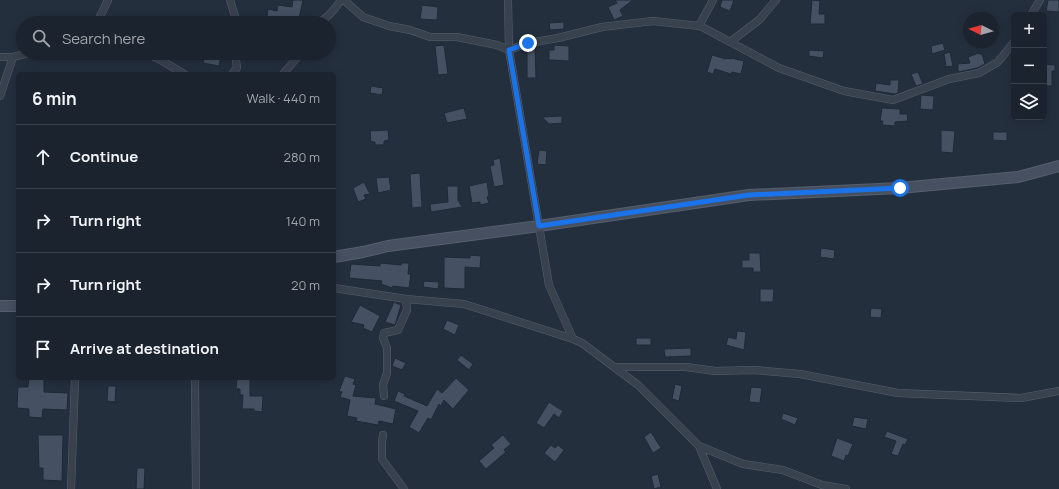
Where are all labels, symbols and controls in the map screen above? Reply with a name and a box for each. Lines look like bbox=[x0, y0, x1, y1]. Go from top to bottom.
north arrow bbox=[963, 12, 999, 48]
map controls bbox=[1011, 12, 1047, 120]
button: + bbox=[1011, 12, 1047, 48]
search box bbox=[16, 16, 336, 60]
icon: search bbox=[30, 27, 52, 49]
text: Search here bbox=[62, 28, 145, 49]
route end bbox=[519, 34, 537, 52]
button: − bbox=[1011, 48, 1047, 84]
button: layers bbox=[1011, 84, 1047, 120]
text: 6 min bbox=[32, 87, 77, 110]
text: Walk · 440 m bbox=[247, 89, 320, 107]
icon: ahead bbox=[32, 146, 54, 168]
text: Continue bbox=[70, 146, 138, 167]
text: 280 m bbox=[283, 148, 320, 166]
route start bbox=[891, 179, 909, 197]
icon: right bbox=[32, 210, 54, 232]
text: Turn right bbox=[70, 210, 141, 231]
text: 140 m bbox=[286, 212, 320, 230]
icon: right bbox=[32, 274, 54, 296]
text: Turn right bbox=[70, 274, 141, 295]
text: 20 m bbox=[291, 276, 320, 294]
icon: arrive bbox=[32, 338, 54, 360]
text: Arrive at destination bbox=[70, 338, 219, 359]

